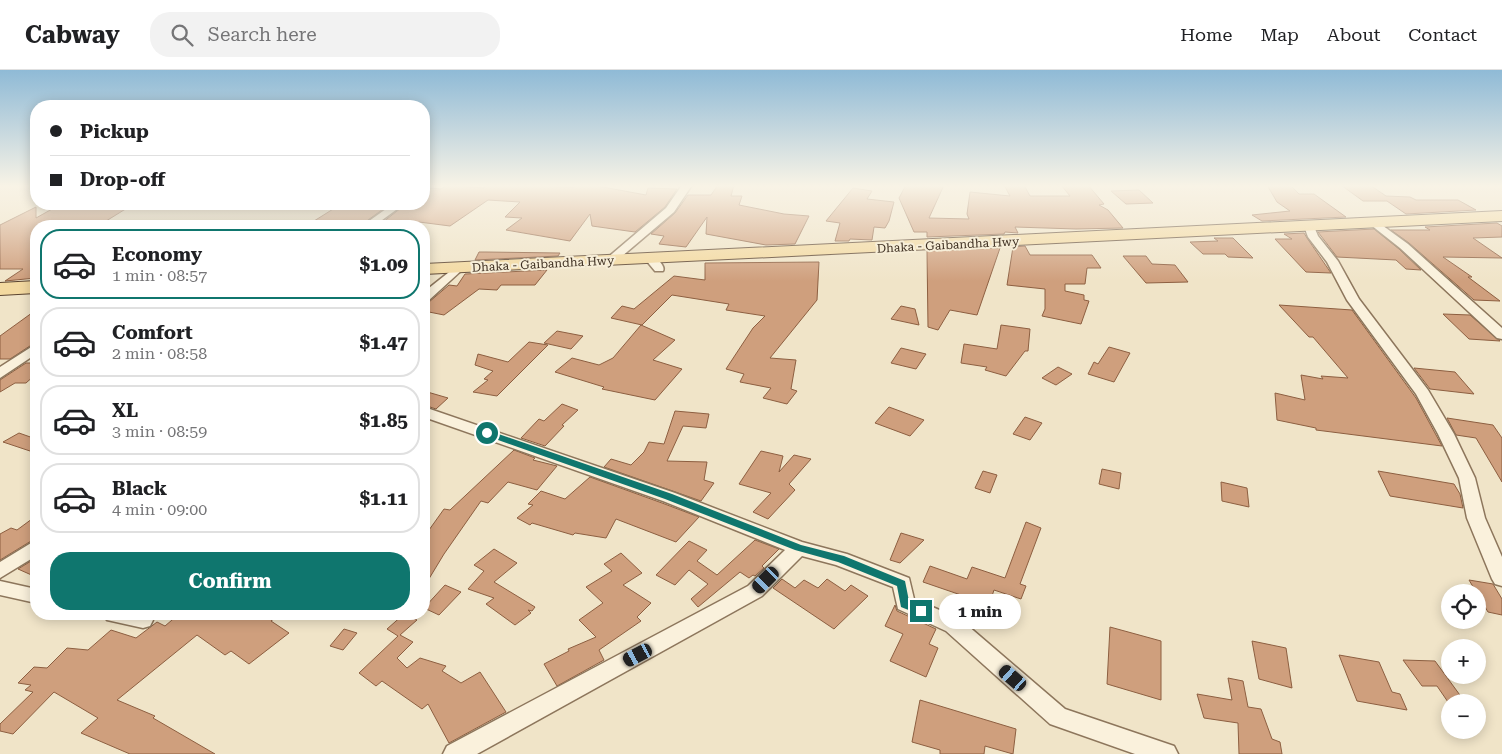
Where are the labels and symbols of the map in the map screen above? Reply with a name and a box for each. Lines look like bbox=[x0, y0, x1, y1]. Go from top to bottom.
street label: Dhaka - Gaibandha Hwy bbox=[876, 234, 1020, 256]
street label: Dhaka - Gaibandha Hwy bbox=[471, 253, 615, 275]
route start bbox=[476, 422, 498, 444]
car bbox=[750, 564, 781, 596]
callout: 1 min bbox=[938, 594, 1021, 628]
route end bbox=[910, 600, 932, 622]
car bbox=[621, 641, 654, 669]
car bbox=[996, 662, 1029, 694]

